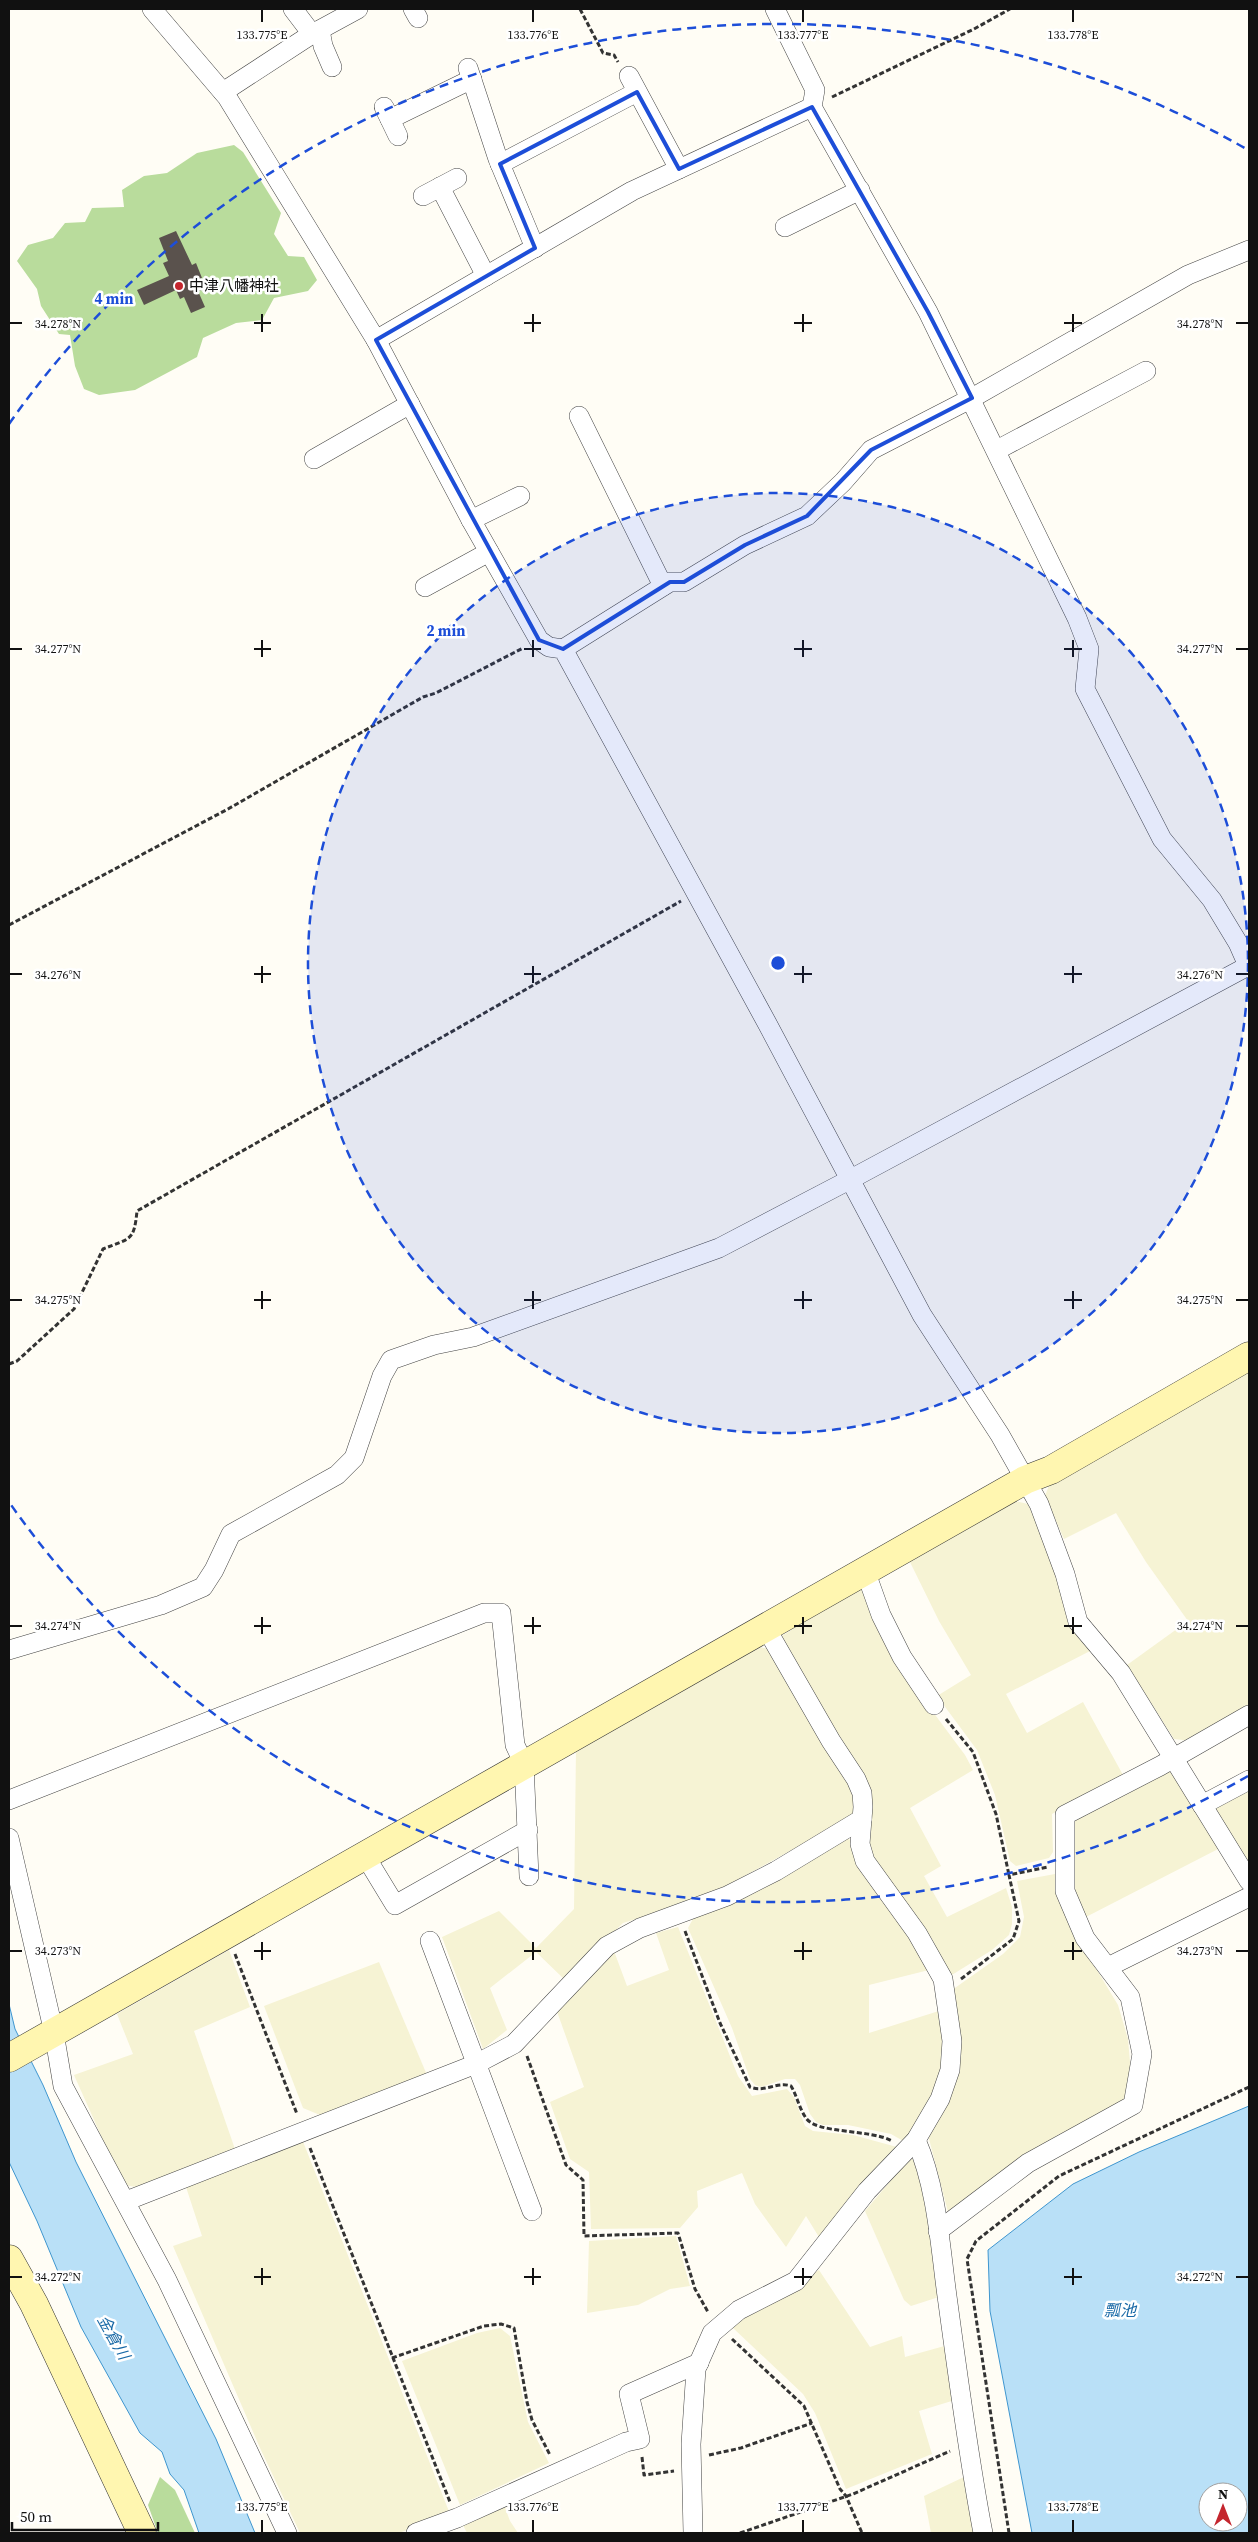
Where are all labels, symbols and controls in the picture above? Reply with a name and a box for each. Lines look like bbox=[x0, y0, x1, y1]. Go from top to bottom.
text: 133.775°E bbox=[237, 27, 287, 43]
text: 133.776°E bbox=[508, 27, 558, 43]
text: 133.777°E bbox=[778, 27, 828, 43]
text: 133.778°E bbox=[1048, 27, 1098, 43]
place label: 中津八幡神社 bbox=[189, 275, 279, 296]
marker: 中津八幡神社 bbox=[173, 280, 185, 292]
text: 4 min bbox=[95, 288, 133, 309]
text: 34.278°N bbox=[35, 316, 81, 332]
text: 34.278°N bbox=[1177, 316, 1223, 332]
text: 2 min bbox=[427, 620, 465, 641]
text: 34.277°N bbox=[35, 641, 81, 657]
text: 34.277°N bbox=[1177, 641, 1223, 657]
centre of rings bbox=[769, 954, 787, 972]
text: 34.276°N bbox=[35, 967, 81, 983]
text: 34.276°N bbox=[1177, 967, 1223, 983]
text: 34.275°N bbox=[35, 1292, 81, 1308]
text: 34.275°N bbox=[1177, 1292, 1223, 1308]
text: 34.274°N bbox=[35, 1618, 81, 1634]
text: 34.274°N bbox=[1177, 1618, 1223, 1634]
text: 34.273°N bbox=[35, 1943, 81, 1959]
text: 34.273°N bbox=[1177, 1943, 1223, 1959]
text: 34.272°N bbox=[35, 2269, 81, 2285]
text: 34.272°N bbox=[1177, 2269, 1223, 2285]
water label: 瓢池 bbox=[1104, 2299, 1138, 2321]
water label: 金倉川 bbox=[93, 2311, 136, 2365]
north arrow bbox=[1198, 2482, 1248, 2532]
text: N bbox=[1218, 2484, 1228, 2504]
text: 133.775°E bbox=[237, 2499, 287, 2515]
text: 133.776°E bbox=[508, 2499, 558, 2515]
text: 133.777°E bbox=[778, 2499, 828, 2515]
text: 133.778°E bbox=[1048, 2499, 1098, 2515]
scale bar bbox=[12, 2500, 159, 2532]
text: 50 m bbox=[20, 2506, 52, 2527]

